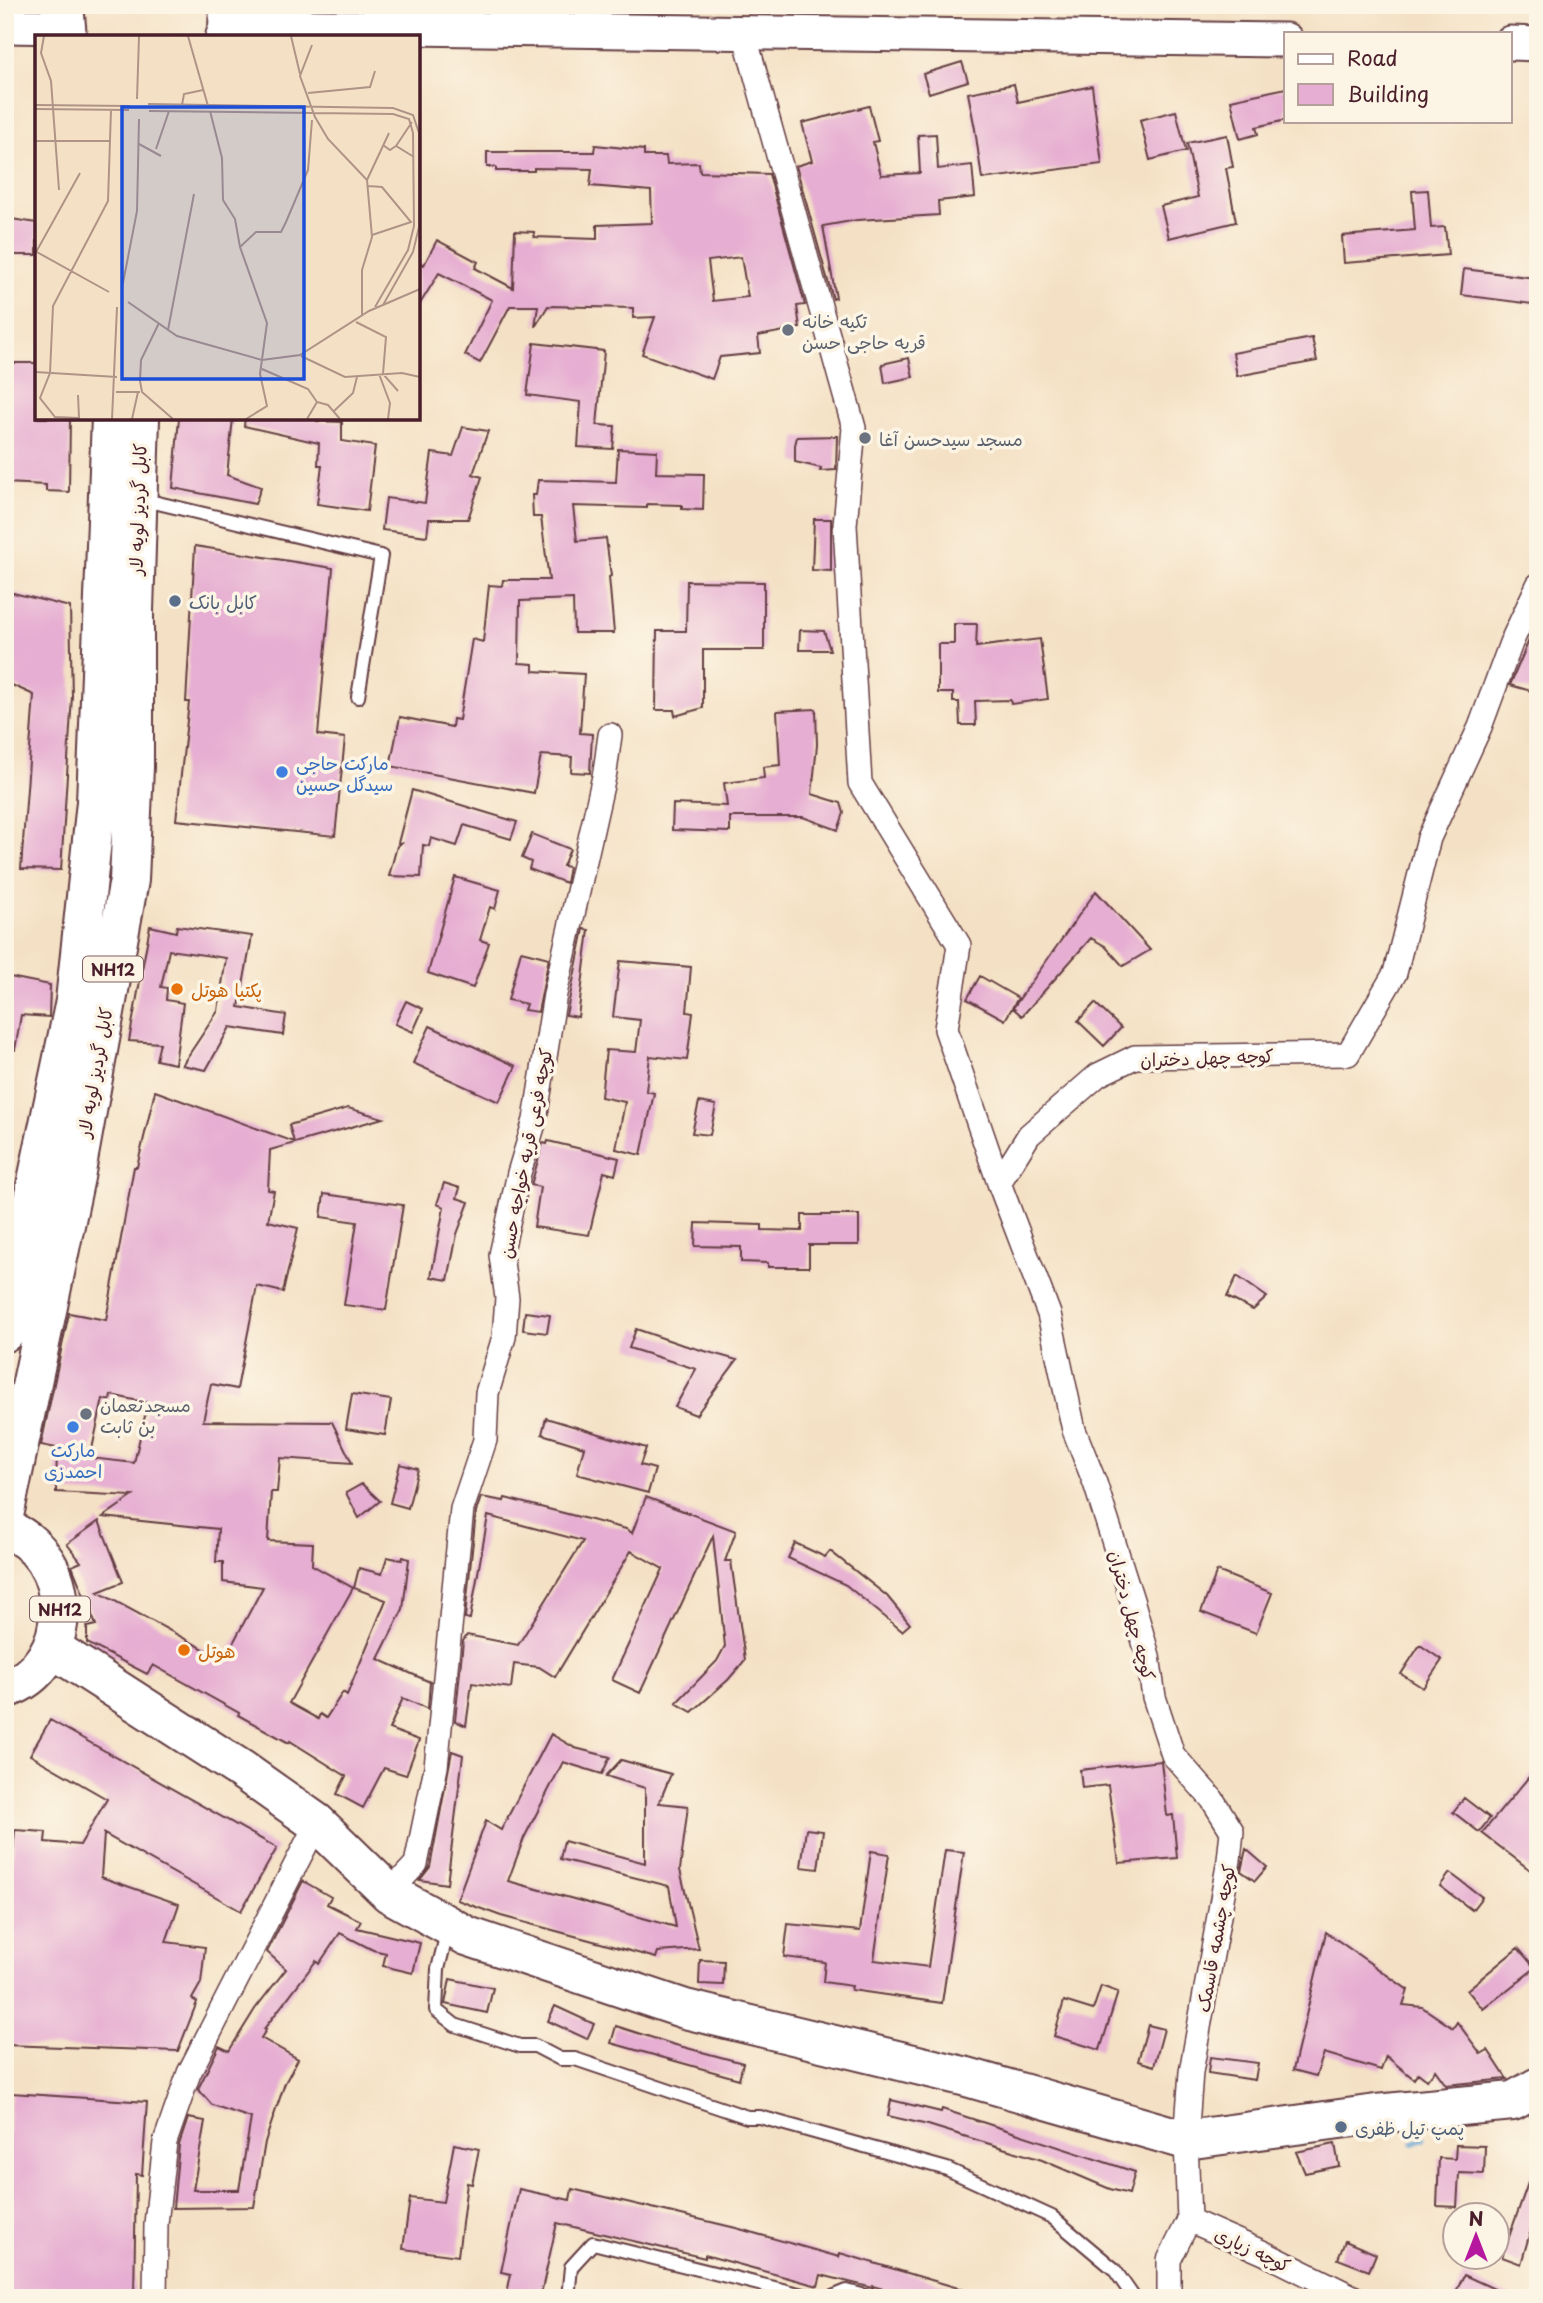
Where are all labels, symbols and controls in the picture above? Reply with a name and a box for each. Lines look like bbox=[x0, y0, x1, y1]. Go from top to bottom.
legend bbox=[1284, 32, 1512, 122]
inset map bbox=[35, 35, 420, 420]
text: Road bbox=[1347, 41, 1398, 73]
text: Building bbox=[1347, 77, 1429, 109]
place label: تکیه خانه قریه حاجی حسن bbox=[802, 307, 926, 355]
marker: تکیه خانه قریه حاجی حسن bbox=[780, 322, 796, 338]
place label: مسجد سیدحسن آغا bbox=[879, 425, 1023, 452]
marker: مسجد سیدحسن آغا bbox=[857, 430, 873, 446]
street label: کابل گردیز لویه لار bbox=[121, 442, 153, 577]
place label: کابل بانک bbox=[189, 588, 257, 615]
marker: کابل بانک bbox=[167, 593, 183, 609]
place label: مارکت حاجی سیدگل حسین bbox=[296, 749, 393, 797]
marker: مارکت حاجی سیدگل حسین bbox=[274, 764, 290, 780]
road number: NH12 bbox=[83, 956, 143, 981]
place label: پکتیا هوتل bbox=[191, 976, 262, 1003]
marker: پکتیا هوتل bbox=[169, 981, 185, 997]
street label: کابل گردیز لویه لار bbox=[69, 1004, 119, 1141]
street label: کوچه چهل دختران bbox=[1140, 1041, 1274, 1073]
street label: کوچه فرعی قریه خواجه حسن bbox=[491, 1045, 559, 1261]
place label: مسجدنعمان بن ثابت bbox=[100, 1391, 191, 1439]
marker: مسجدنعمان بن ثابت bbox=[78, 1406, 94, 1422]
marker: مارکت احمدزی bbox=[65, 1419, 81, 1435]
place label: مارکت احمدزی bbox=[44, 1436, 102, 1484]
street label: کوچه چهل دختران bbox=[1103, 1547, 1163, 1683]
road number: NH12 bbox=[30, 1596, 90, 1622]
place label: هوتل bbox=[198, 1637, 236, 1664]
marker: هوتل bbox=[176, 1642, 192, 1658]
street label: کوچه چشمه قاسمک bbox=[1189, 1861, 1241, 2014]
place label: پمپ تیل ظفری bbox=[1355, 2114, 1464, 2141]
marker: پمپ تیل ظفری bbox=[1333, 2119, 1349, 2135]
north arrow bbox=[1442, 2202, 1512, 2272]
text: N bbox=[1468, 2204, 1484, 2232]
street label: کوچه زیاری bbox=[1211, 2220, 1296, 2279]

